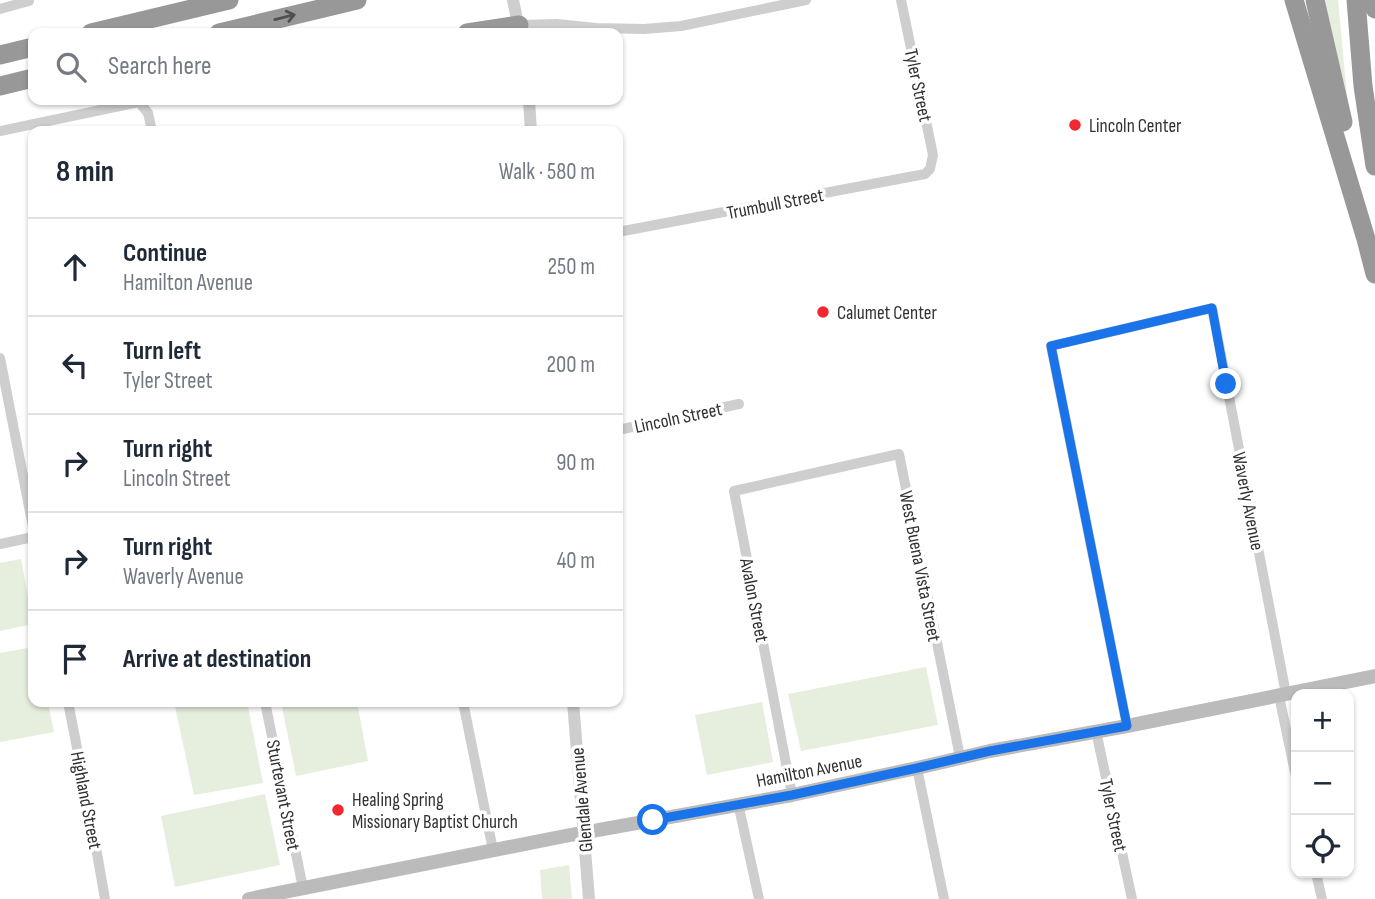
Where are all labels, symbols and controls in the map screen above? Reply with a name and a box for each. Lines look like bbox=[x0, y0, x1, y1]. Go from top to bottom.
one-way arrow bbox=[273, 10, 296, 23]
search box bbox=[28, 28, 623, 105]
street label: Tyler Street bbox=[899, 47, 937, 124]
icon: search bbox=[52, 48, 90, 86]
text: Search here bbox=[108, 51, 211, 82]
place label: Lincoln Center bbox=[1089, 115, 1182, 138]
marker: Lincoln Center bbox=[1067, 117, 1083, 133]
text: 8 min bbox=[56, 154, 114, 190]
text: Walk · 580 m bbox=[499, 158, 595, 186]
street label: Trumbull Street bbox=[725, 184, 826, 225]
text: Continue bbox=[123, 238, 207, 269]
icon: ahead bbox=[56, 248, 94, 286]
text: 250 m bbox=[548, 253, 595, 281]
text: Hamilton Avenue bbox=[123, 269, 253, 297]
place label: Calumet Center bbox=[837, 302, 938, 325]
marker: Calumet Center bbox=[815, 304, 831, 320]
text: Turn left bbox=[123, 336, 201, 367]
icon: left bbox=[56, 346, 94, 384]
text: 200 m bbox=[547, 351, 595, 379]
text: Tyler Street bbox=[123, 367, 213, 395]
route end bbox=[1210, 368, 1241, 399]
street label: Lincoln Street bbox=[632, 398, 724, 439]
text: Turn right bbox=[123, 434, 212, 465]
icon: right bbox=[56, 444, 94, 482]
text: 90 m bbox=[556, 449, 595, 477]
street label: Waverly Avenue bbox=[1227, 450, 1268, 552]
text: Lincoln Street bbox=[123, 465, 231, 493]
street label: West Buena Vista Street bbox=[894, 489, 945, 644]
text: Turn right bbox=[123, 532, 212, 563]
icon: right bbox=[56, 542, 94, 580]
text: 40 m bbox=[557, 547, 595, 575]
street label: Avalon Street bbox=[734, 555, 773, 644]
text: Waverly Avenue bbox=[123, 563, 244, 591]
icon: arrive bbox=[56, 640, 94, 678]
text: Arrive at destination bbox=[123, 644, 311, 675]
map controls bbox=[1291, 689, 1354, 878]
button: + bbox=[1291, 689, 1354, 752]
street label: Sturtevant Street bbox=[261, 738, 305, 853]
street label: Glendale Avenue bbox=[566, 747, 599, 853]
street label: Highland Street bbox=[65, 750, 106, 851]
street label: Hamilton Avenue bbox=[754, 750, 864, 793]
button: − bbox=[1291, 752, 1354, 815]
street label: Tyler Street bbox=[1094, 777, 1132, 854]
place label: Healing Spring Missionary Baptist Church bbox=[352, 789, 518, 834]
marker: Healing Spring Missionary Baptist Church bbox=[330, 802, 346, 818]
route start bbox=[637, 804, 668, 835]
button: locate bbox=[1291, 815, 1354, 878]

